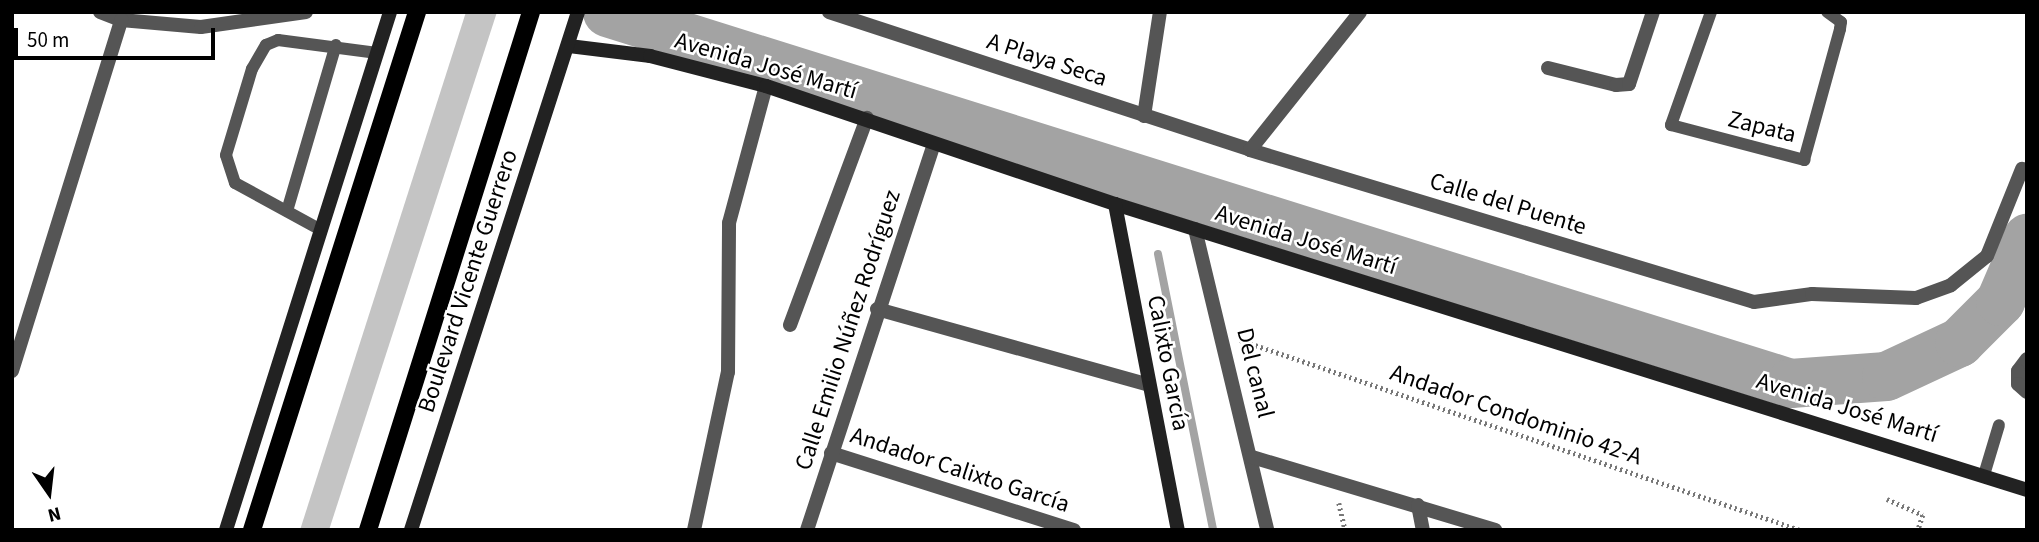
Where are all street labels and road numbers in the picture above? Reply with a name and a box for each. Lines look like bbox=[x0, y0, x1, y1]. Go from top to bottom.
street label: Avenida José Martí bbox=[672, 26, 860, 106]
street label: A Playa Seca bbox=[983, 27, 1111, 93]
street label: Zapata bbox=[1725, 105, 1799, 149]
street label: Boulevard Vicente Guerrero bbox=[412, 146, 524, 416]
street label: Calle del Puente bbox=[1426, 167, 1590, 241]
street label: Calle Emilio Núñez Rodríguez bbox=[789, 186, 907, 474]
street label: Avenida José Martí bbox=[1212, 199, 1400, 281]
street label: Calixto García bbox=[1141, 293, 1195, 433]
street label: Del canal bbox=[1230, 325, 1280, 421]
street label: Andador Condominio 42-A bbox=[1386, 358, 1646, 472]
street label: Avenida José Martí bbox=[1753, 367, 1941, 449]
street label: Andador Calixto García bbox=[847, 421, 1073, 519]

